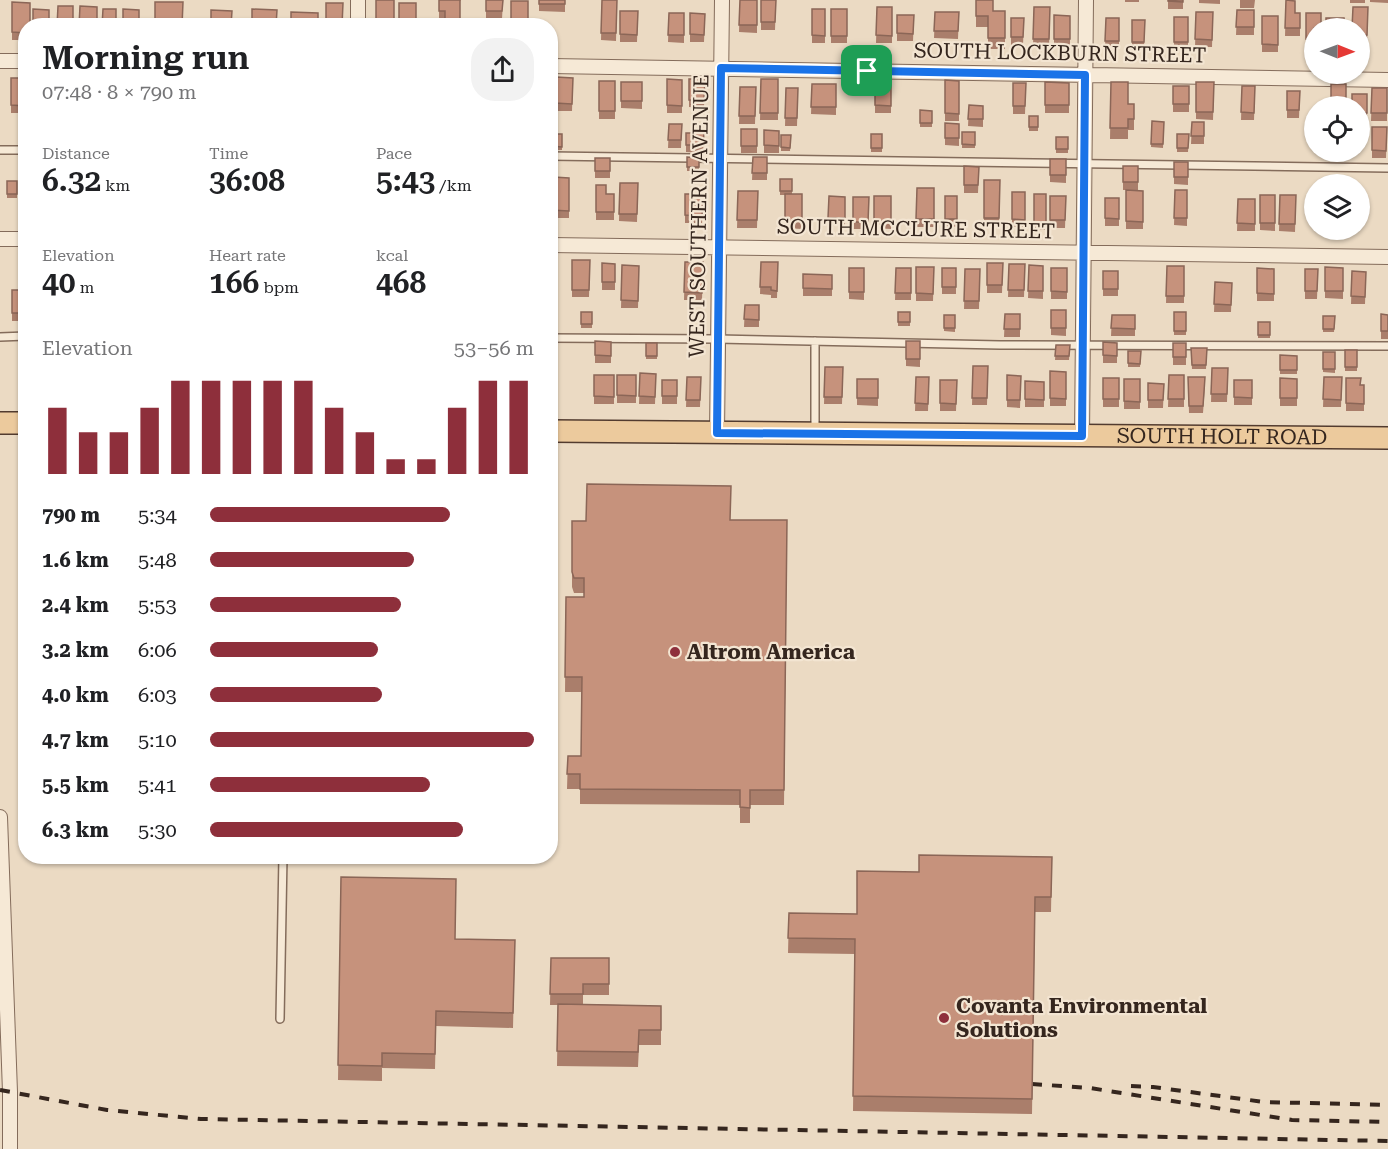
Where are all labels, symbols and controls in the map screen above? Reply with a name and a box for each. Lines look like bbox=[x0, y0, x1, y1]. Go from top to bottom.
north arrow bbox=[1304, 18, 1370, 84]
map controls bbox=[1304, 18, 1370, 240]
text: Morning run bbox=[42, 38, 249, 77]
button: share bbox=[471, 38, 534, 101]
street label: SOUTH LOCKBURN STREET bbox=[913, 38, 1207, 68]
pin bbox=[841, 45, 892, 96]
icon: arrive bbox=[850, 54, 883, 87]
street label: WEST SOUTHERN AVENUE bbox=[685, 74, 713, 358]
text: 07:48 · 8 × 790 m bbox=[42, 80, 197, 104]
button: locate bbox=[1304, 96, 1370, 162]
text: Distance bbox=[42, 144, 110, 163]
text: Time bbox=[209, 144, 248, 163]
text: Pace bbox=[376, 144, 412, 163]
text: 6.32 bbox=[42, 163, 101, 198]
text: 36:08 bbox=[209, 163, 285, 198]
text: 5:43 bbox=[376, 163, 435, 198]
button: layers bbox=[1304, 174, 1370, 240]
text: km bbox=[101, 176, 130, 195]
text: /km bbox=[435, 176, 472, 195]
street label: SOUTH MCCLURE STREET bbox=[777, 215, 1055, 243]
text: Elevation bbox=[42, 246, 115, 265]
text: Heart rate bbox=[209, 246, 286, 265]
text: kcal bbox=[376, 246, 408, 265]
text: 40 bbox=[42, 265, 76, 300]
text: 166 bbox=[209, 265, 259, 300]
text: 468 bbox=[376, 265, 426, 300]
text: m bbox=[76, 278, 94, 297]
text: bpm bbox=[259, 278, 299, 297]
text: Elevation bbox=[42, 336, 133, 360]
text: 53–56 m bbox=[454, 336, 534, 360]
street label: SOUTH HOLT ROAD bbox=[1117, 424, 1327, 449]
text: 790 m bbox=[42, 503, 100, 527]
text: 5:34 bbox=[138, 503, 177, 527]
text: 1.6 km bbox=[42, 548, 109, 572]
text: 5:48 bbox=[138, 548, 177, 572]
text: 2.4 km bbox=[42, 593, 109, 617]
text: 5:53 bbox=[138, 593, 177, 617]
text: 3.2 km bbox=[42, 638, 109, 662]
text: 6:06 bbox=[138, 638, 177, 662]
place label: Altrom America bbox=[687, 640, 856, 664]
marker: Altrom America bbox=[668, 645, 682, 659]
text: 4.0 km bbox=[42, 683, 109, 707]
text: 6:03 bbox=[138, 683, 177, 707]
text: 4.7 km bbox=[42, 728, 109, 752]
text: 5:10 bbox=[138, 728, 177, 752]
text: 5.5 km bbox=[42, 773, 109, 797]
text: 5:41 bbox=[138, 773, 177, 797]
text: 6.3 km bbox=[42, 818, 109, 842]
text: 5:30 bbox=[138, 818, 177, 842]
place label: Covanta Environmental Solutions bbox=[956, 994, 1207, 1042]
marker: Covanta Environmental Solutions bbox=[937, 1011, 951, 1025]

